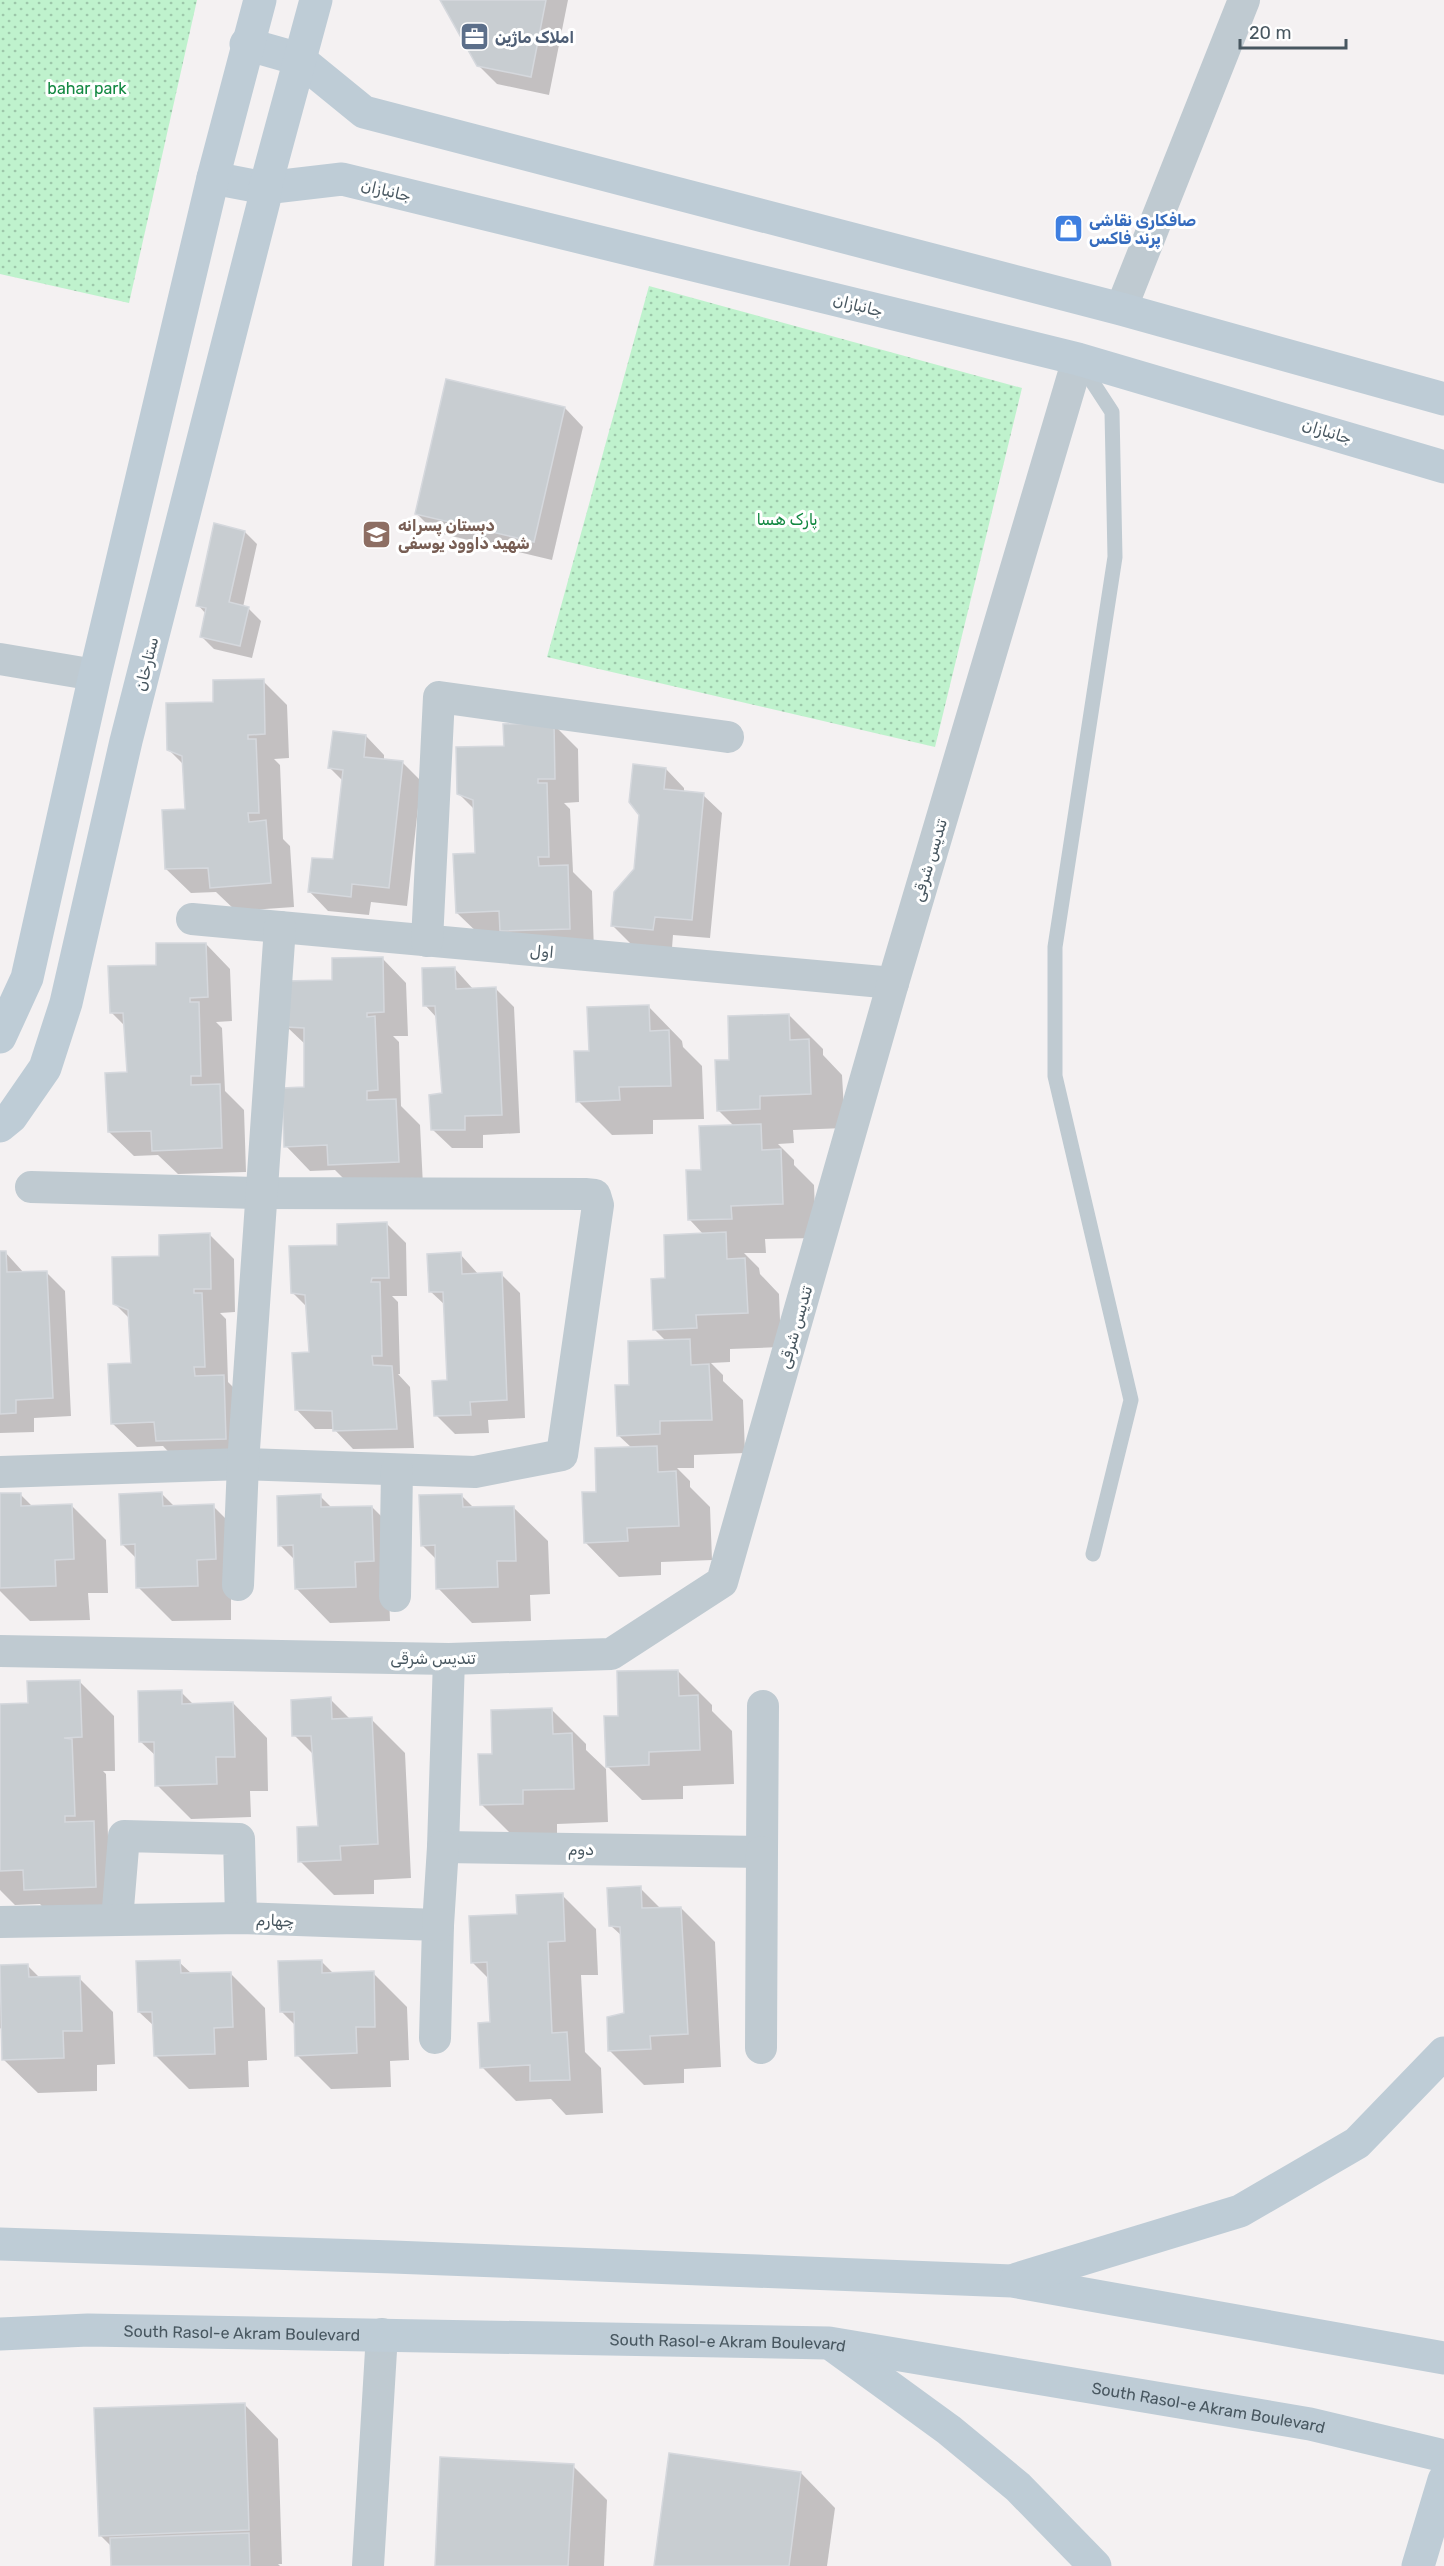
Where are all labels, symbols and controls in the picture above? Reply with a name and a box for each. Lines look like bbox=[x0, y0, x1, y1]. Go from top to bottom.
scale bar bbox=[1240, 12, 1346, 50]
office icon: املاک ماژین bbox=[458, 21, 490, 53]
text: 20 m bbox=[1249, 22, 1291, 44]
place label: املاک ماژین bbox=[495, 28, 574, 47]
park label: bahar park bbox=[47, 79, 127, 98]
street label: جانبازان bbox=[359, 176, 413, 206]
place label: صافکاری نقاشی پرند فاکس bbox=[1089, 211, 1196, 250]
shop icon: صافکاری نقاشی پرند فاکس bbox=[1052, 213, 1084, 245]
street label: جانبازان bbox=[831, 290, 885, 322]
street label: جانبازان bbox=[1300, 415, 1354, 449]
park label: پارک هسا bbox=[756, 510, 818, 530]
place label: دبستان پسرانه شهید داوود یوسفی bbox=[398, 516, 530, 553]
school or university icon: دبستان پسرانه شهید داوود یوسفی bbox=[361, 518, 393, 550]
street label: ستارخان bbox=[131, 635, 163, 693]
street label: تندیس شرقی bbox=[908, 816, 952, 904]
street label: اول bbox=[529, 941, 555, 963]
street label: تندیس شرقی bbox=[775, 1283, 817, 1371]
street label: تندیس شرقی bbox=[390, 1649, 476, 1669]
street label: دوم bbox=[568, 1840, 594, 1860]
street label: چهارم bbox=[256, 1910, 294, 1932]
street label: South Rasol-e Akram Boulevard bbox=[124, 2322, 360, 2345]
street label: South Rasol-e Akram Boulevard bbox=[609, 2330, 847, 2356]
street label: South Rasol-e Akram Boulevard bbox=[1090, 2378, 1327, 2437]

